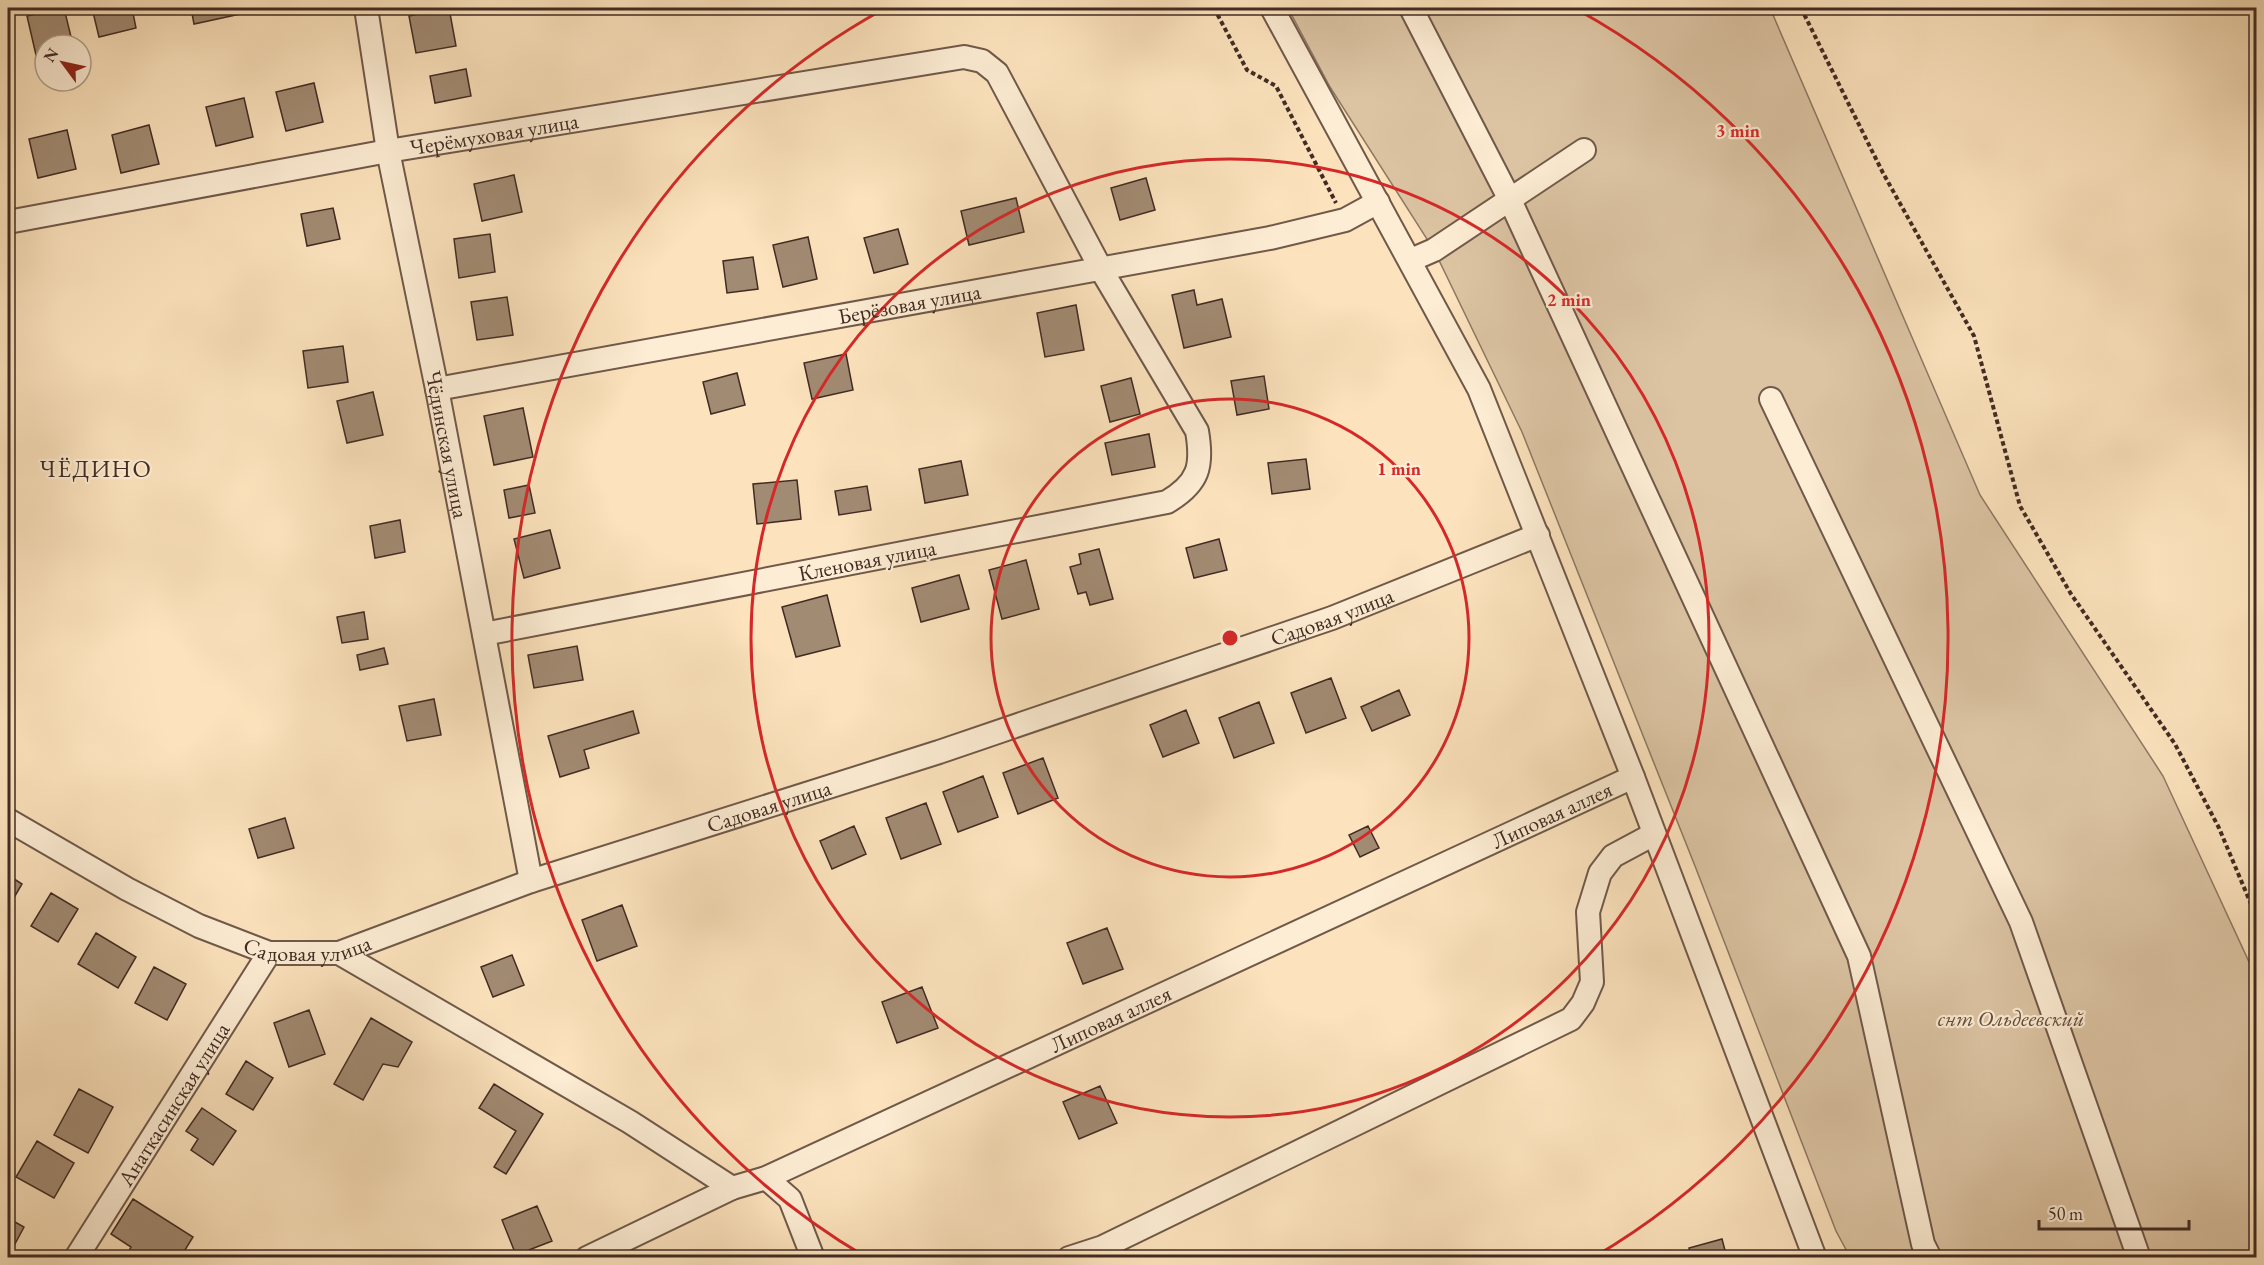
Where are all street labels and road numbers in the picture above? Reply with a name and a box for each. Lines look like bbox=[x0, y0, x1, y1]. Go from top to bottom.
street label: Черёмуховая улица bbox=[408, 106, 581, 162]
street label: Берёзовая улица bbox=[836, 277, 983, 331]
street label: Чёдинская улица bbox=[419, 368, 475, 521]
street label: Кленовая улица bbox=[796, 533, 939, 588]
street label: Садовая улица bbox=[1267, 581, 1398, 653]
street label: Садовая улица bbox=[703, 773, 835, 840]
street label: Липовая аллея bbox=[1487, 775, 1617, 856]
street label: Садовая улица bbox=[239, 928, 375, 968]
street label: Липовая аллея bbox=[1046, 979, 1176, 1060]
street label: Анаткасинская улица bbox=[111, 1017, 236, 1193]

